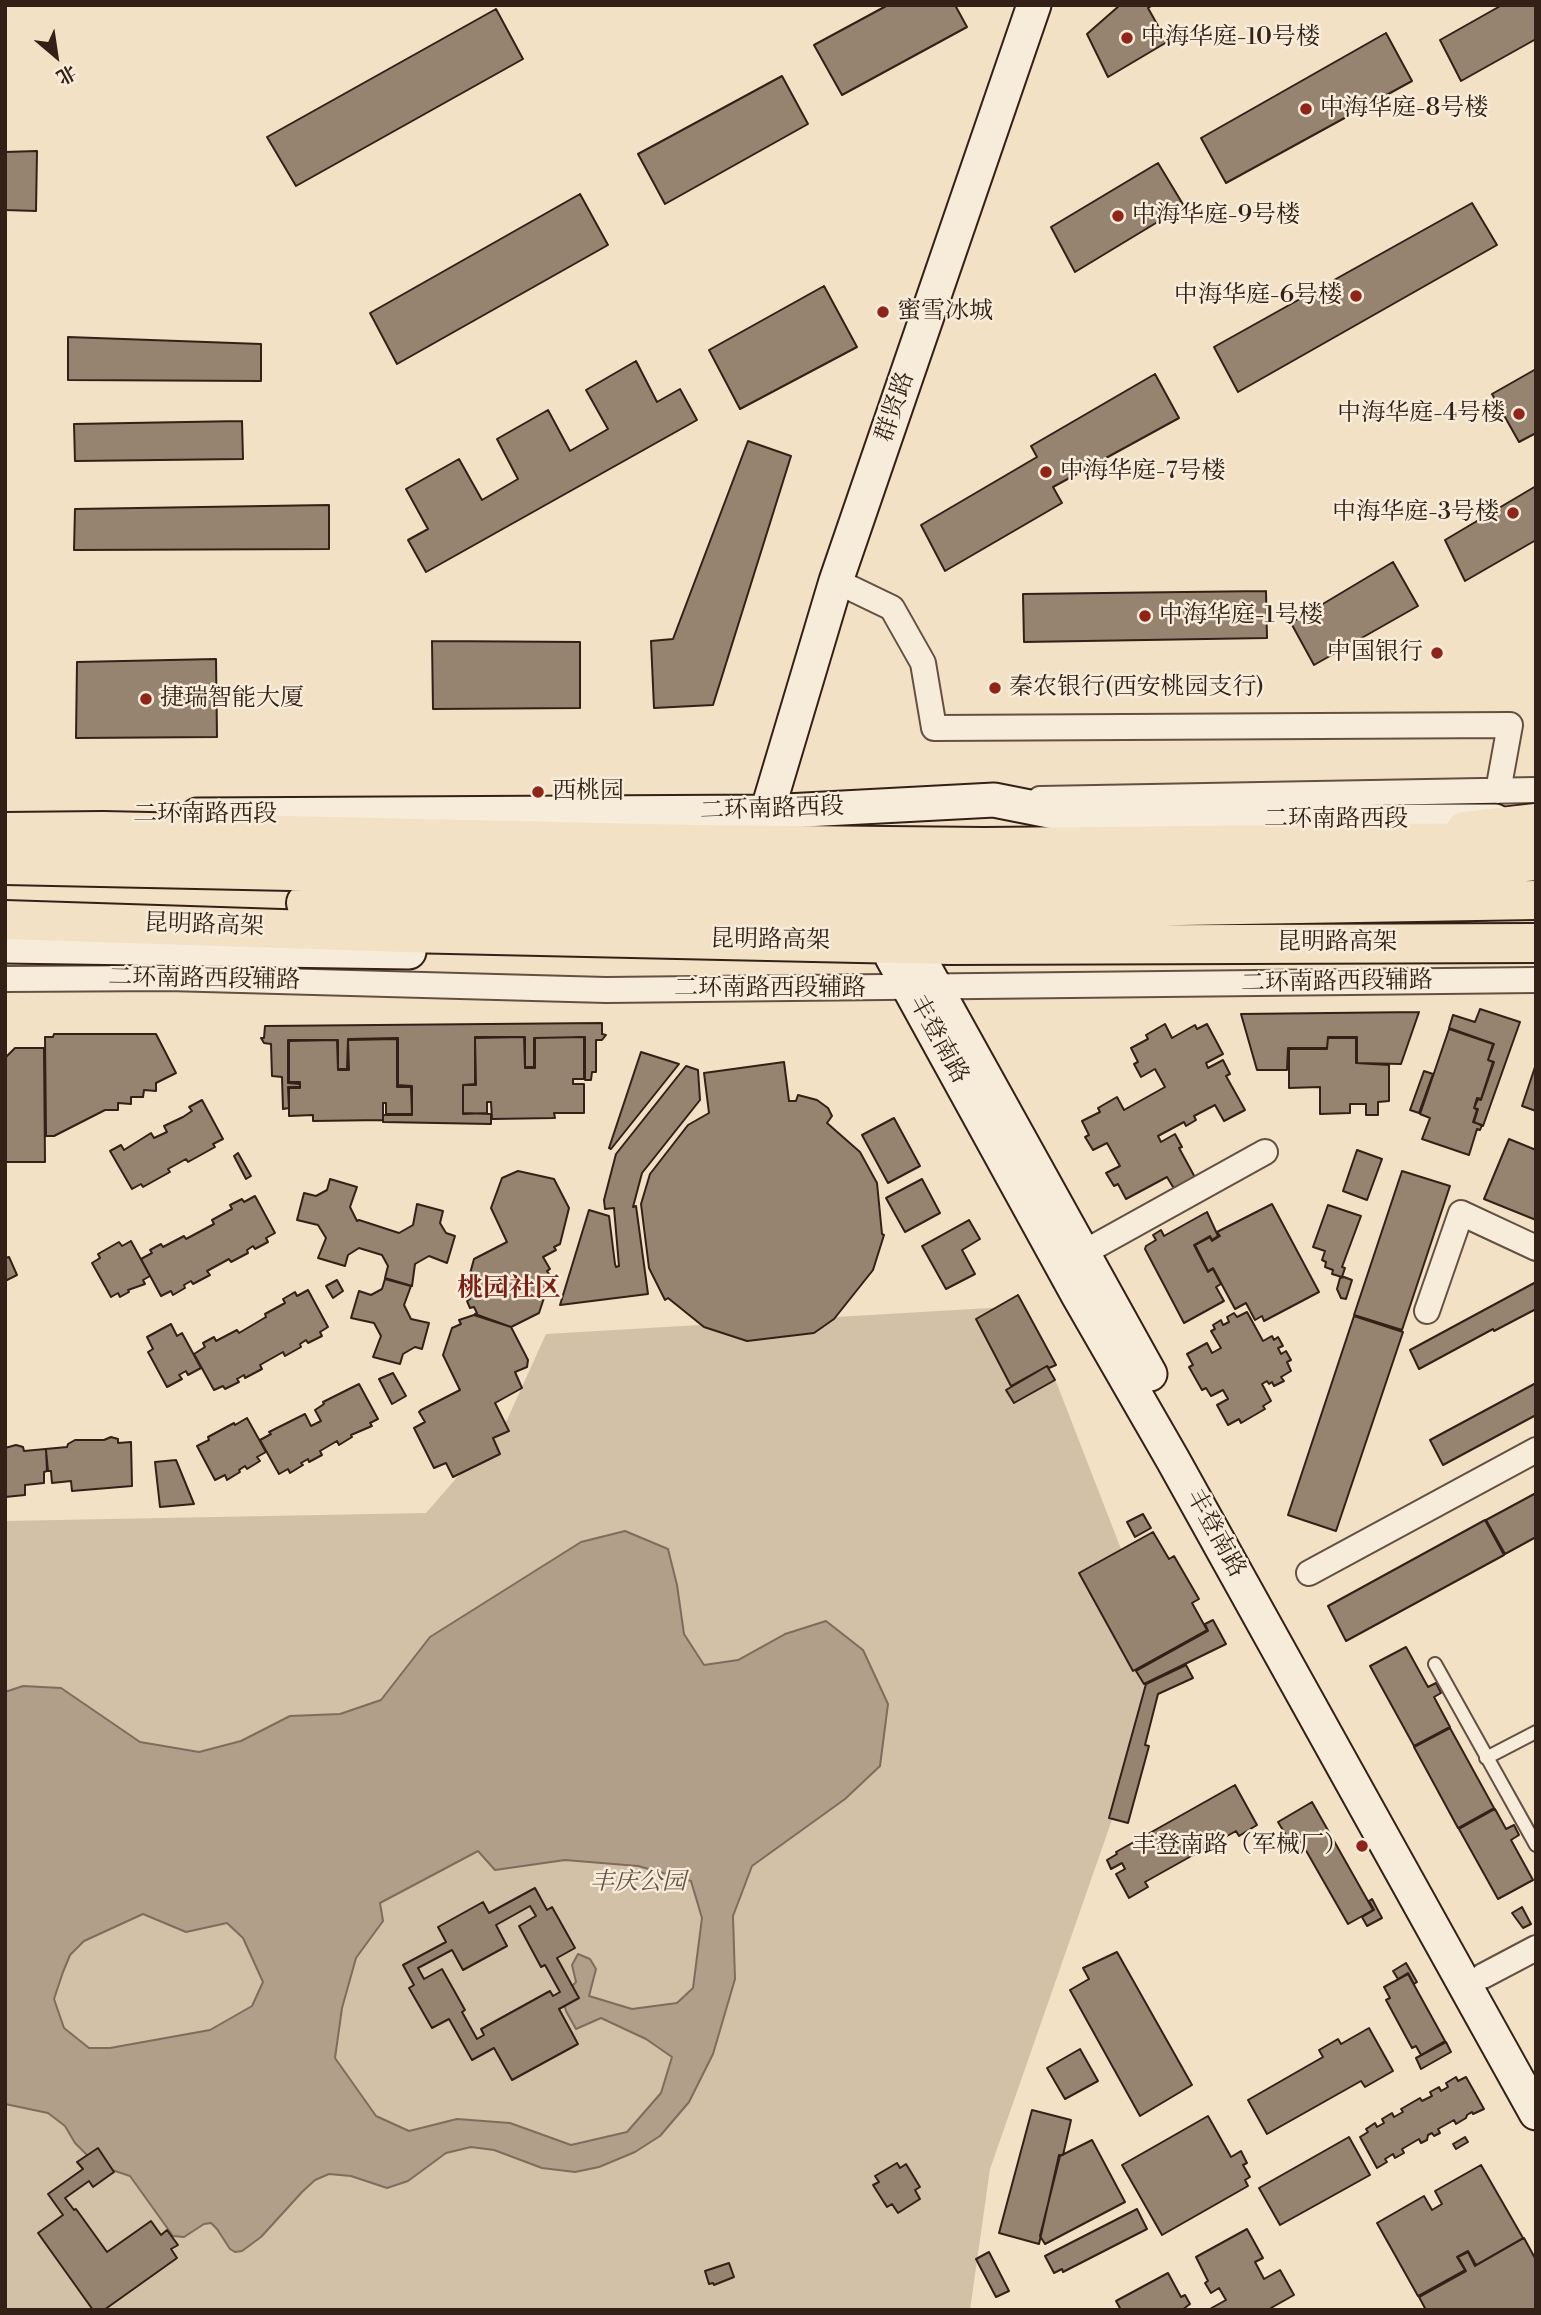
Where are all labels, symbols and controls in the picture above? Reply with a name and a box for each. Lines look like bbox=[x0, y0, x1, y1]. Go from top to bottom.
north arrow bbox=[21, 21, 91, 91]
place label: 中海华庭-10号楼 bbox=[1141, 24, 1320, 52]
marker: 中海华庭-10号楼 bbox=[1119, 30, 1135, 46]
text: 北 bbox=[52, 59, 80, 89]
place label: 中海华庭-8号楼 bbox=[1320, 95, 1488, 123]
marker: 中海华庭-8号楼 bbox=[1298, 101, 1314, 117]
place label: 中海华庭-9号楼 bbox=[1132, 202, 1300, 230]
marker: 中海华庭-9号楼 bbox=[1110, 208, 1126, 224]
place label: 中海华庭-6号楼 bbox=[1174, 282, 1342, 310]
marker: 中海华庭-6号楼 bbox=[1348, 288, 1364, 304]
place label: 蜜雪冰城 bbox=[897, 298, 993, 326]
marker: 蜜雪冰城 bbox=[875, 304, 891, 320]
street label: 群贤路 bbox=[871, 368, 921, 446]
place label: 中海华庭-4号楼 bbox=[1337, 400, 1505, 428]
marker: 中海华庭-4号楼 bbox=[1511, 406, 1527, 422]
place label: 中海华庭-7号楼 bbox=[1060, 458, 1226, 486]
marker: 中海华庭-7号楼 bbox=[1038, 464, 1054, 480]
place label: 中海华庭-3号楼 bbox=[1332, 499, 1499, 527]
marker: 中海华庭-3号楼 bbox=[1505, 505, 1521, 521]
place label: 中海华庭-1号楼 bbox=[1159, 602, 1323, 630]
marker: 中海华庭-1号楼 bbox=[1137, 608, 1153, 624]
place label: 中国银行 bbox=[1327, 639, 1423, 667]
marker: 中国银行 bbox=[1429, 645, 1445, 661]
place label: 秦农银行(西安桃园支行) bbox=[1009, 674, 1264, 702]
marker: 秦农银行(西安桃园支行) bbox=[987, 680, 1003, 696]
place label: 捷瑞智能大厦 bbox=[160, 685, 304, 713]
marker: 捷瑞智能大厦 bbox=[138, 691, 154, 707]
place label: 西桃园 bbox=[552, 778, 624, 806]
marker: 西桃园 bbox=[530, 784, 546, 800]
street label: 二环南路西段 bbox=[700, 793, 844, 827]
street label: 二环南路西段 bbox=[133, 801, 277, 829]
street label: 二环南路西段 bbox=[1264, 806, 1408, 834]
street label: 昆明路高架 bbox=[144, 910, 264, 942]
street label: 昆明路高架 bbox=[710, 926, 830, 956]
street label: 昆明路高架 bbox=[1277, 929, 1397, 957]
street label: 二环南路西段辅路 bbox=[108, 964, 300, 996]
street label: 二环南路西段辅路 bbox=[1241, 967, 1433, 999]
street label: 二环南路西段辅路 bbox=[674, 975, 866, 1003]
street label: 丰登南路 bbox=[902, 991, 974, 1089]
district label: 桃园社区 bbox=[457, 1274, 561, 1306]
street label: 丰登南路 bbox=[1179, 1485, 1251, 1583]
place label: 丰登南路（军械厂） bbox=[1132, 1832, 1348, 1860]
marker: 丰登南路（军械厂） bbox=[1354, 1838, 1370, 1854]
park label: 丰庆公园 bbox=[590, 1869, 686, 1897]

